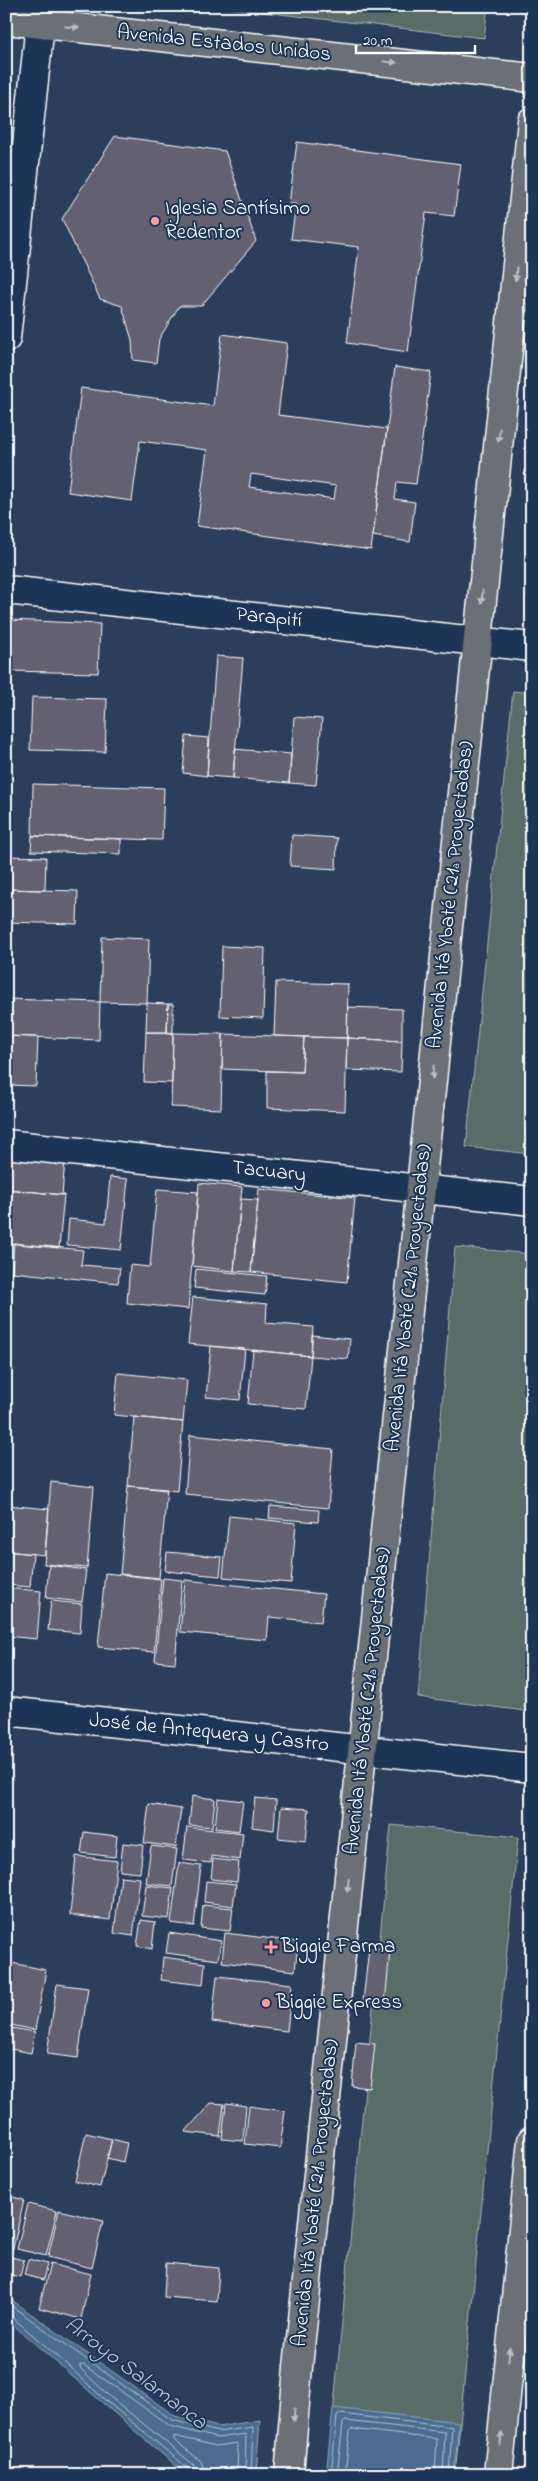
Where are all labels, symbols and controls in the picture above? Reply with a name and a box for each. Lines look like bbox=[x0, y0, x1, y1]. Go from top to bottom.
street label: Avenida Estados Unidos bbox=[116, 18, 332, 70]
scale bar bbox=[356, 22, 474, 54]
one-way arrow bbox=[64, 24, 80, 32]
text: 20 m bbox=[363, 30, 393, 52]
one-way arrow bbox=[383, 58, 399, 66]
place label: Iglesia Santísimo Redentor bbox=[165, 194, 310, 248]
marker: Iglesia Santísimo Redentor bbox=[149, 215, 161, 227]
one-way arrow bbox=[512, 266, 520, 282]
one-way arrow bbox=[495, 428, 503, 444]
one-way arrow bbox=[478, 589, 486, 605]
street label: Parapití bbox=[235, 600, 304, 636]
street label: Avenida Itá Ybaté (21ª Proyectadas) bbox=[420, 740, 484, 1050]
one-way arrow bbox=[429, 1064, 437, 1080]
street label: Avenida Itá Ybaté (21ª Proyectadas) bbox=[378, 1143, 442, 1453]
street label: Tacuary bbox=[230, 1153, 307, 1193]
street label: Avenida Itá Ybaté (21ª Proyectadas) bbox=[337, 1546, 401, 1856]
street label: José de Antequera y Castro bbox=[87, 1705, 330, 1763]
one-way arrow bbox=[344, 1878, 352, 1894]
place label: Biggie Farma bbox=[280, 1932, 395, 1964]
marker: Biggie Farma bbox=[265, 1941, 277, 1953]
place label: Biggie Express bbox=[275, 1988, 402, 2020]
marker: Biggie Express bbox=[260, 1997, 272, 2009]
street label: Avenida Itá Ybaté (21ª Proyectadas) bbox=[285, 2038, 349, 2348]
water label: Arroyo Salamanca bbox=[57, 2310, 214, 2439]
one-way arrow bbox=[506, 2346, 514, 2362]
one-way arrow bbox=[290, 2407, 298, 2423]
one-way arrow bbox=[497, 2430, 505, 2446]

